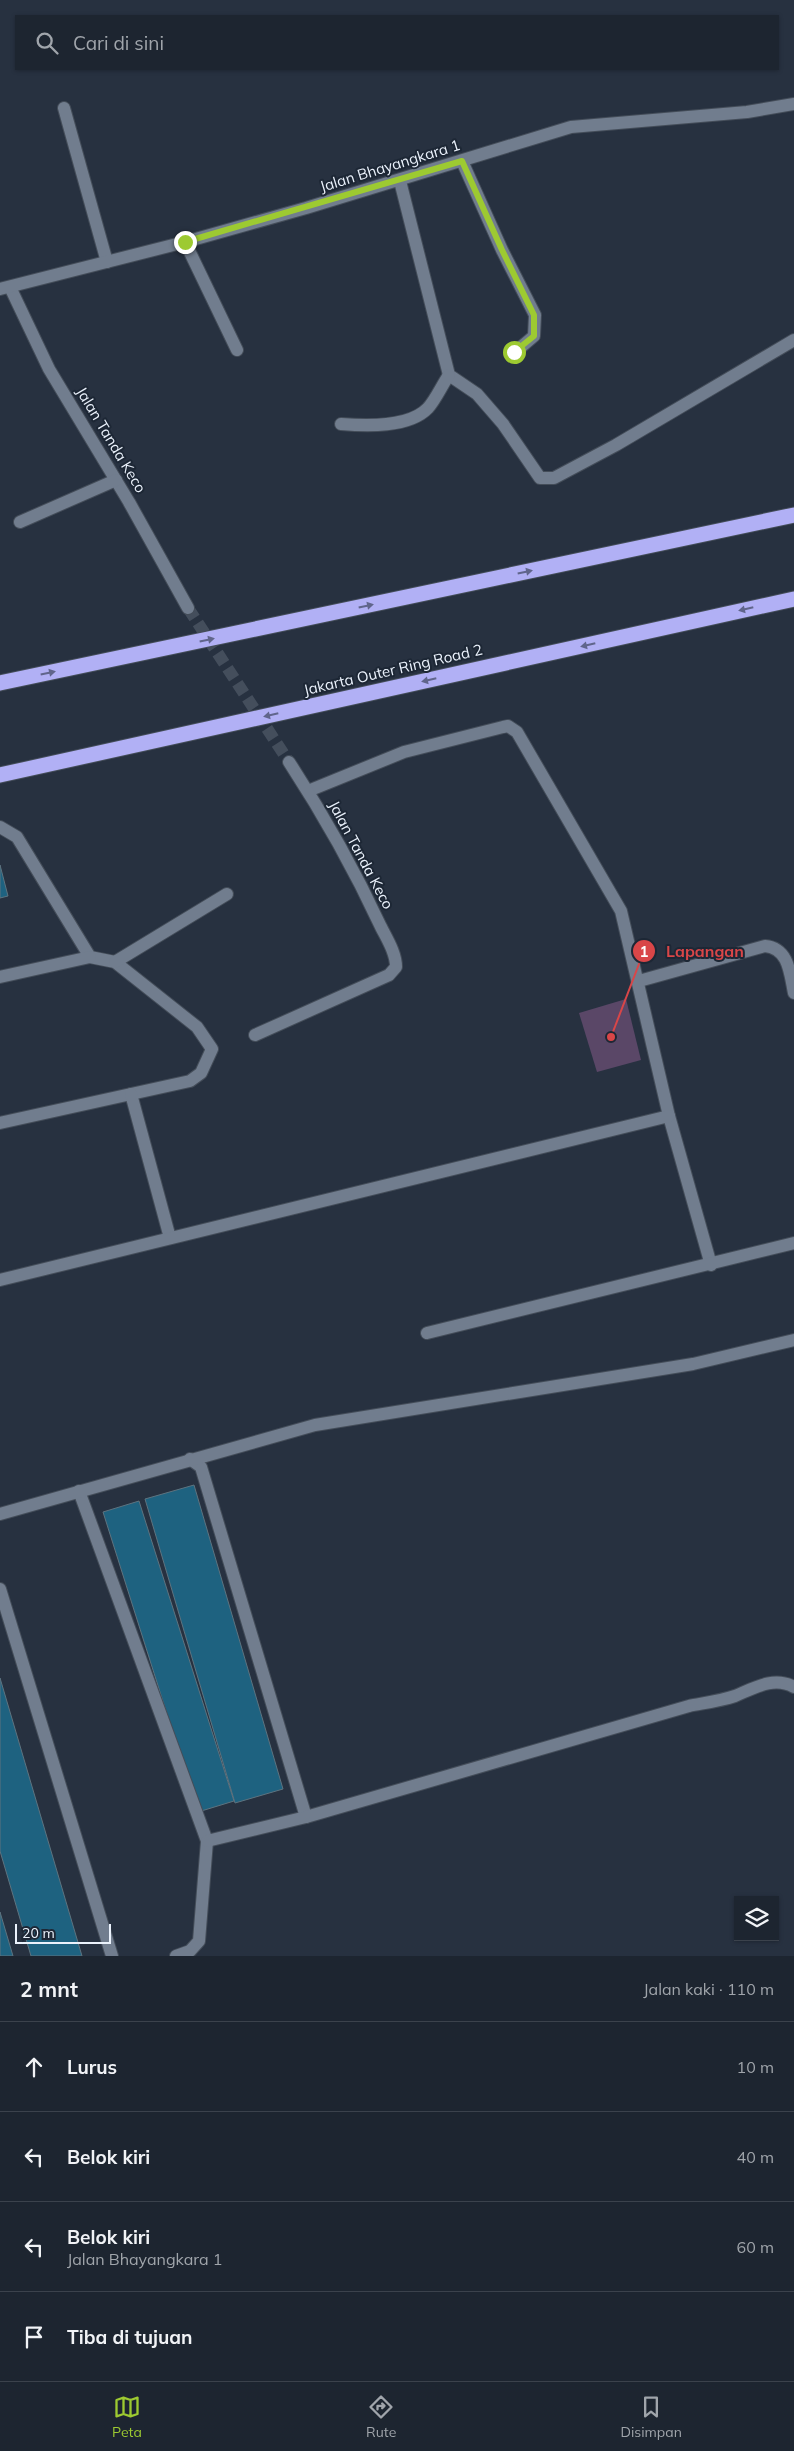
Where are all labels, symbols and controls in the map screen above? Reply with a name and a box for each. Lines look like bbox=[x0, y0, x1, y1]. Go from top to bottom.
search box bbox=[15, 15, 779, 70]
icon: search bbox=[33, 29, 61, 57]
text: Cari di sini bbox=[73, 31, 164, 55]
street label: Jalan Bhayangkara 1 bbox=[317, 135, 462, 196]
route end bbox=[174, 231, 197, 254]
route start bbox=[503, 341, 526, 364]
street label: Jalan Tanda Keco bbox=[72, 383, 151, 496]
one-way arrow bbox=[517, 568, 532, 576]
one-way arrow bbox=[358, 602, 373, 610]
one-way arrow bbox=[739, 605, 754, 613]
one-way arrow bbox=[199, 635, 215, 643]
street label: Jakarta Outer Ring Road 2 bbox=[302, 640, 484, 699]
one-way arrow bbox=[580, 641, 595, 649]
one-way arrow bbox=[40, 669, 55, 677]
one-way arrow bbox=[422, 676, 437, 684]
one-way arrow bbox=[263, 711, 278, 719]
street label: Jalan Tanda Keco bbox=[325, 797, 398, 912]
callout: Lapangan bbox=[631, 936, 754, 967]
text: Lapangan bbox=[666, 941, 744, 961]
text: 1 bbox=[639, 942, 649, 961]
map controls bbox=[734, 1896, 779, 1941]
button: layers bbox=[734, 1896, 779, 1941]
scale bar bbox=[15, 1921, 111, 1944]
text: 20 m bbox=[22, 1924, 55, 1942]
text: 2 mnt bbox=[20, 1976, 78, 2002]
text: Jalan kaki · 110 m bbox=[643, 1979, 774, 1999]
icon: ahead bbox=[20, 2053, 48, 2081]
text: Lurus bbox=[67, 2055, 117, 2079]
text: 10 m bbox=[737, 2057, 774, 2077]
icon: left bbox=[20, 2143, 48, 2171]
text: Belok kiri bbox=[67, 2145, 150, 2169]
text: 40 m bbox=[737, 2147, 774, 2167]
text: Belok kiri bbox=[67, 2225, 150, 2249]
icon: left bbox=[20, 2233, 48, 2261]
text: 60 m bbox=[737, 2237, 774, 2257]
text: Jalan Bhayangkara 1 bbox=[67, 2249, 222, 2269]
icon: arrive bbox=[20, 2323, 48, 2351]
text: Tiba di tujuan bbox=[67, 2325, 192, 2349]
tab: Peta bbox=[112, 2393, 142, 2441]
tab: Rute bbox=[366, 2393, 396, 2441]
tab: Disimpan bbox=[620, 2393, 682, 2441]

